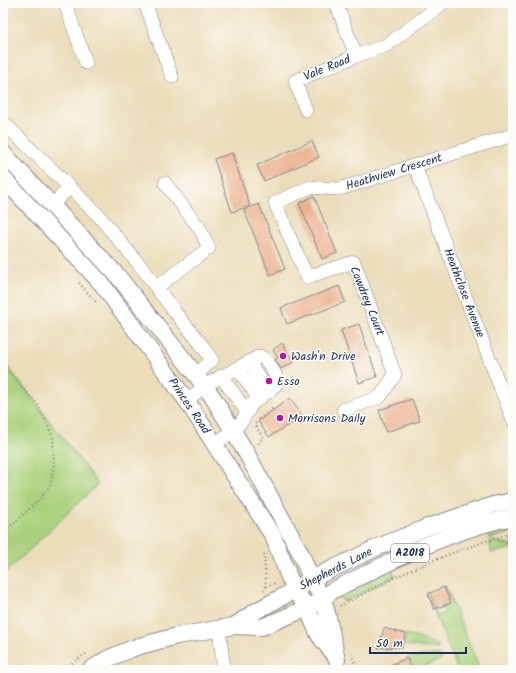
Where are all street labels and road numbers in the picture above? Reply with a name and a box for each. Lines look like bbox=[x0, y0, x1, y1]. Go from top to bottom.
street label: Vale Road bbox=[301, 50, 354, 86]
street label: Heathview Crescent bbox=[343, 148, 445, 196]
street label: Heathclose Avenue bbox=[438, 245, 490, 341]
street label: Cowdrey Court bbox=[344, 263, 390, 339]
street label: Princes Road bbox=[163, 374, 215, 439]
street label: Shepherds Lane bbox=[296, 542, 376, 596]
road number: A2018 bbox=[391, 544, 429, 562]

